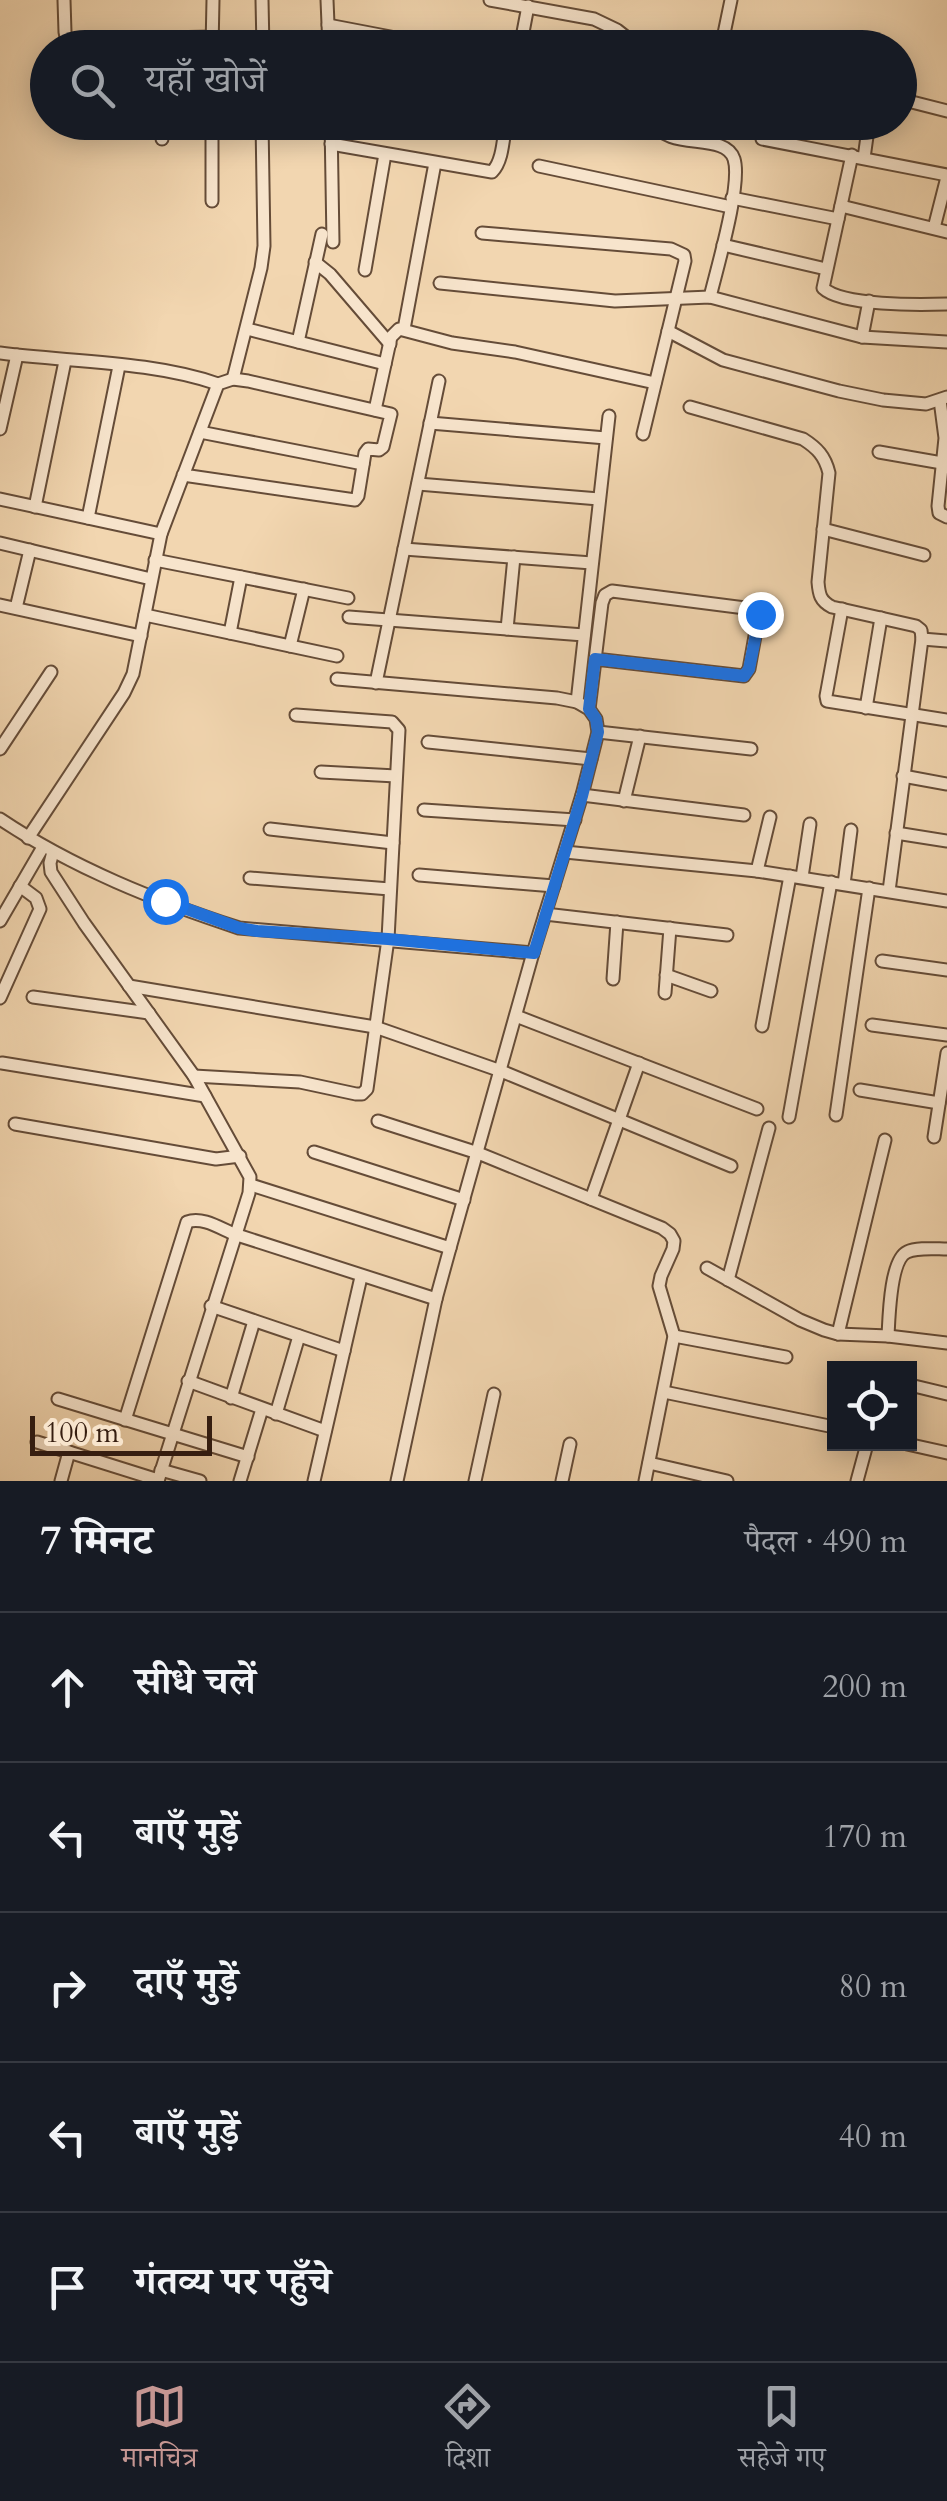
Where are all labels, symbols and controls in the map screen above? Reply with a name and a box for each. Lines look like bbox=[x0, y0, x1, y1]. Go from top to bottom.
search box bbox=[30, 30, 917, 140]
text: यहाँ खोजें bbox=[145, 54, 266, 106]
icon: search bbox=[65, 58, 120, 113]
route end bbox=[738, 592, 784, 638]
route start bbox=[143, 879, 189, 925]
map controls bbox=[827, 1361, 917, 1451]
button: locate bbox=[827, 1361, 917, 1451]
scale bar bbox=[30, 1411, 212, 1456]
text: 100 m bbox=[45, 1414, 119, 1452]
text: 7 मिनट bbox=[40, 1512, 152, 1569]
text: पैदल · 490 m bbox=[745, 1520, 907, 1564]
text: सीधे चलें bbox=[135, 1656, 255, 1708]
icon: ahead bbox=[40, 1660, 95, 1715]
text: 200 m bbox=[822, 1665, 907, 1709]
text: बाएँ मुड़ें bbox=[135, 1806, 239, 1858]
icon: left bbox=[40, 1810, 95, 1865]
text: 170 m bbox=[822, 1815, 907, 1859]
text: दाएँ मुड़ें bbox=[135, 1956, 238, 2008]
icon: right bbox=[40, 1960, 95, 2015]
text: 80 m bbox=[839, 1965, 907, 2009]
text: बाएँ मुड़ें bbox=[135, 2106, 239, 2158]
icon: left bbox=[40, 2110, 95, 2165]
text: 40 m bbox=[839, 2115, 907, 2159]
text: गंतव्य पर पहुँचे bbox=[135, 2256, 331, 2308]
icon: arrive bbox=[40, 2260, 95, 2315]
tab: मानचित्र bbox=[121, 2379, 197, 2485]
tab: दिशा bbox=[440, 2379, 495, 2485]
tab: सहेजे गए bbox=[738, 2379, 826, 2485]

